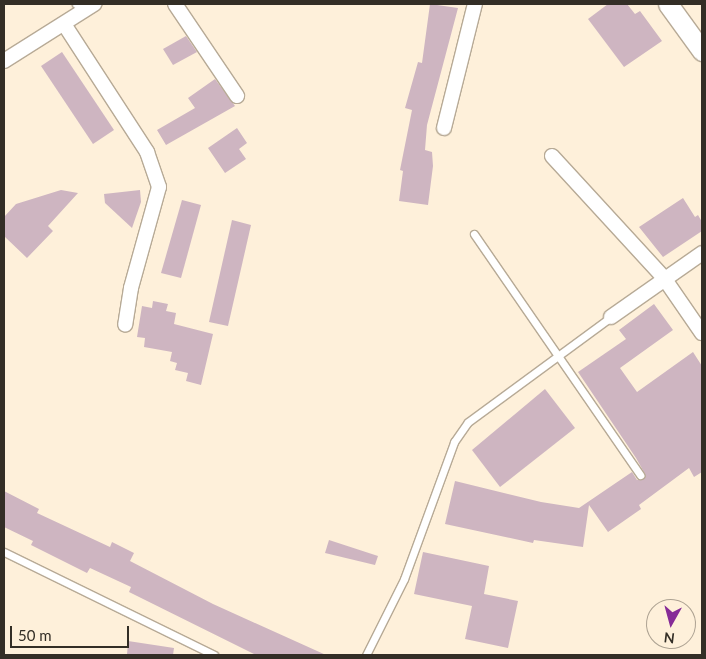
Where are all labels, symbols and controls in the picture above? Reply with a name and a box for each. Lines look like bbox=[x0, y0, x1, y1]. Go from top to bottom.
north arrow bbox=[646, 599, 696, 649]
scale bar bbox=[12, 616, 131, 648]
text: 50 m bbox=[18, 626, 52, 644]
text: N bbox=[663, 629, 676, 647]

